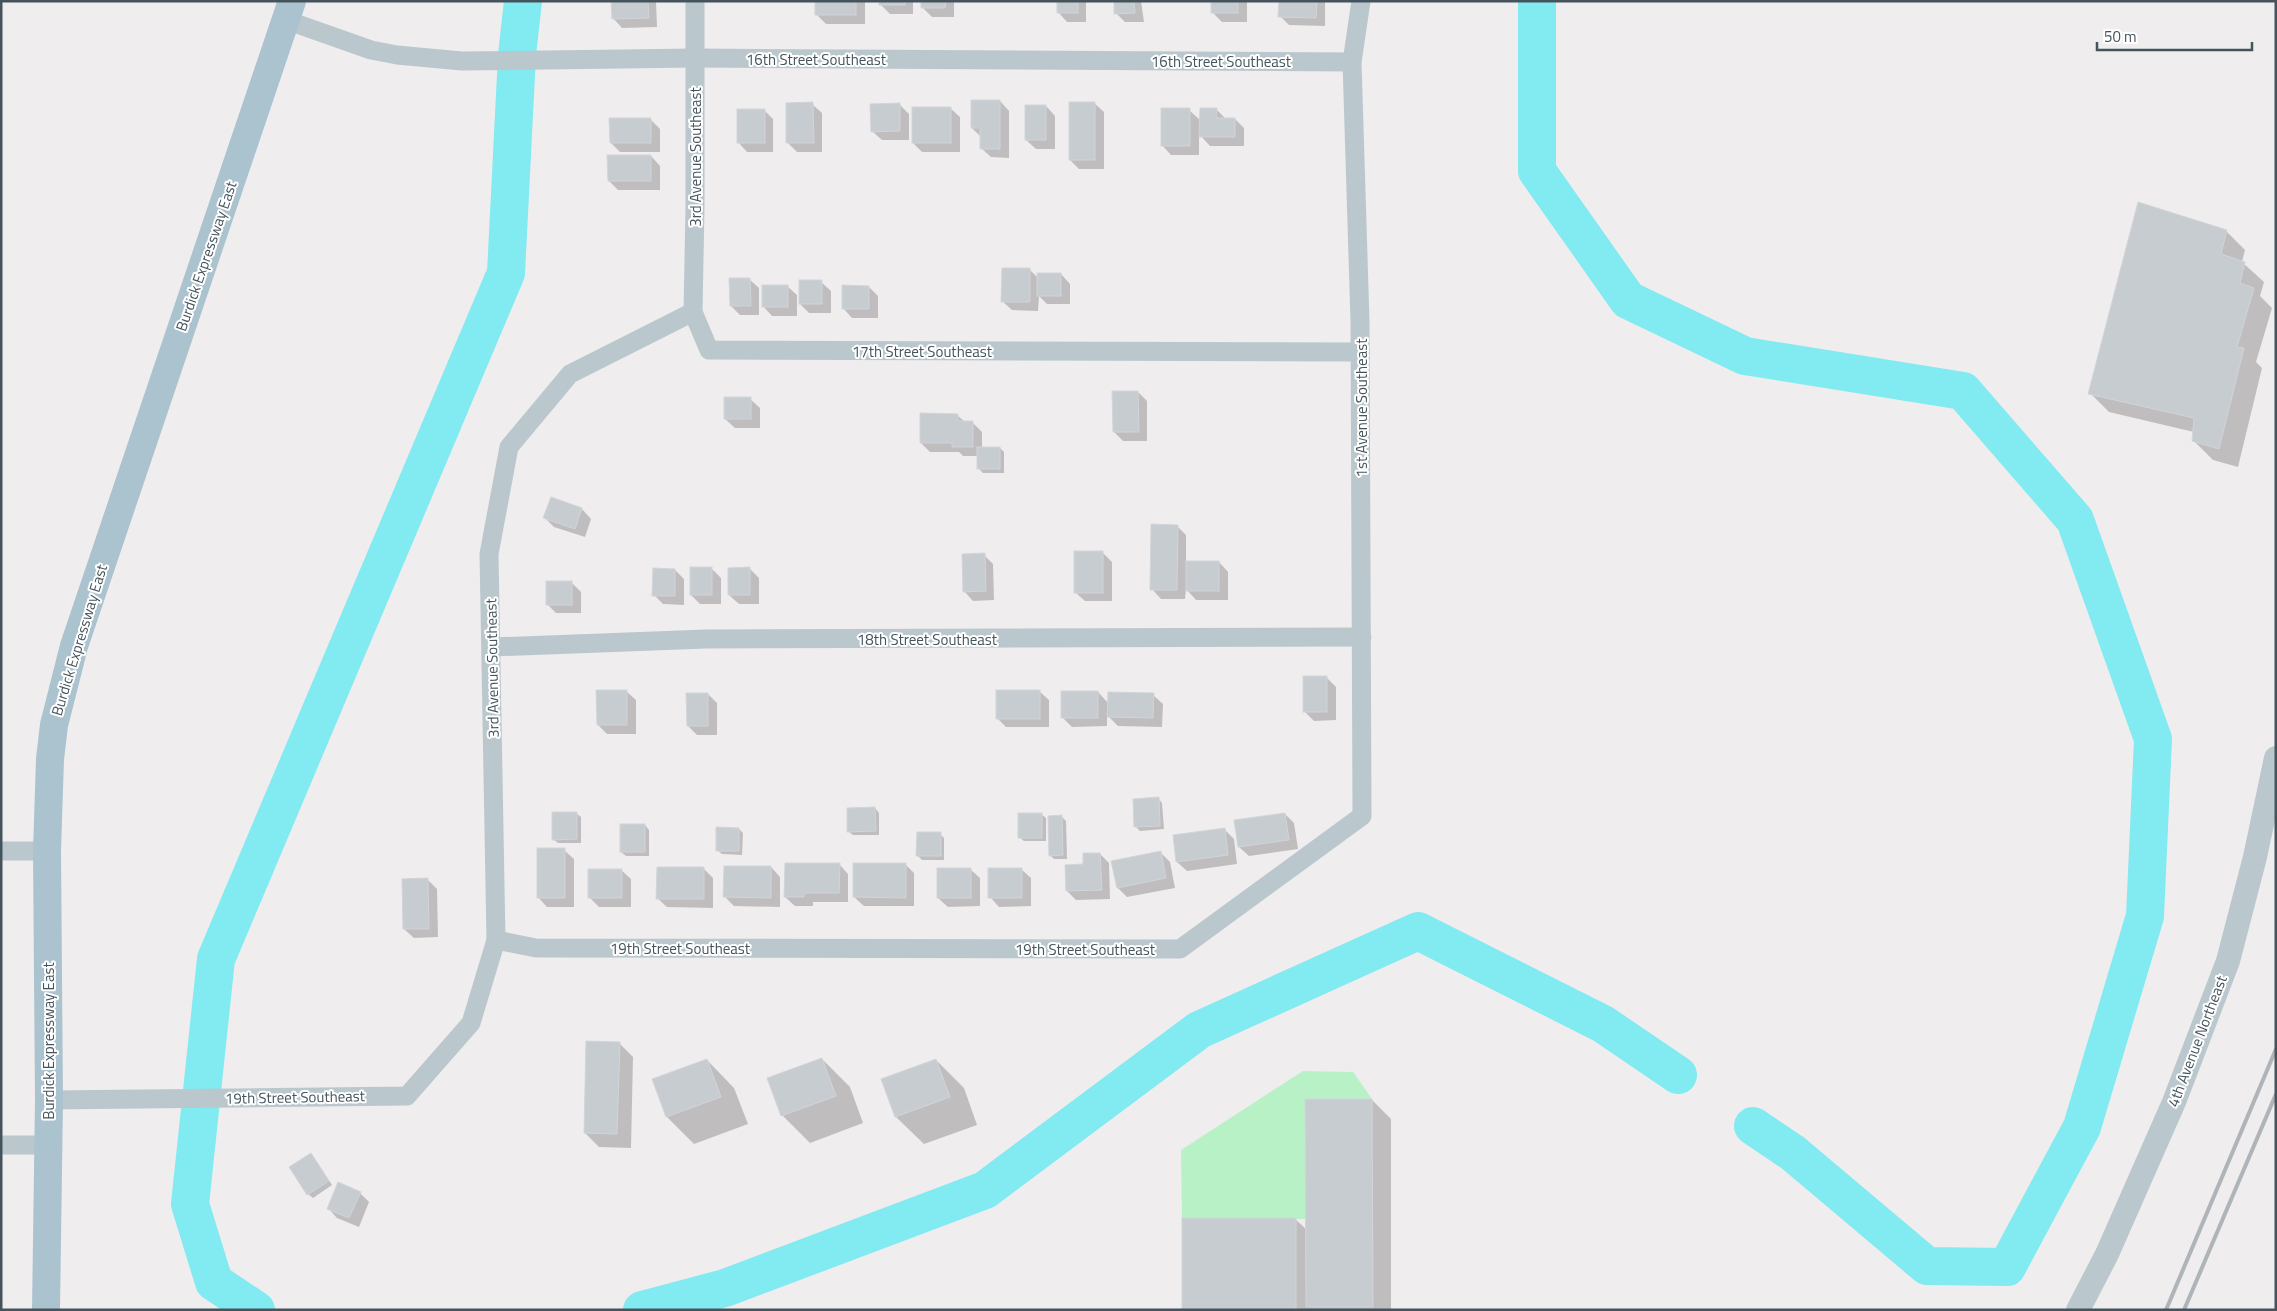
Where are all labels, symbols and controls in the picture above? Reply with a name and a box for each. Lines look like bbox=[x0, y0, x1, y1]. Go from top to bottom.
scale bar bbox=[2097, 20, 2252, 52]
text: 50 m bbox=[2104, 25, 2137, 48]
street label: 16th Street Southeast bbox=[746, 48, 887, 71]
street label: 16th Street Southeast bbox=[1151, 50, 1292, 73]
street label: 3rd Avenue Southeast bbox=[684, 87, 707, 227]
street label: Burdick Expressway East bbox=[170, 177, 243, 334]
street label: 1st Avenue Southeast bbox=[1350, 338, 1373, 477]
street label: 17th Street Southeast bbox=[852, 340, 993, 363]
street label: Burdick Expressway East bbox=[45, 561, 113, 719]
street label: 3rd Avenue Southeast bbox=[479, 597, 505, 738]
street label: 18th Street Southeast bbox=[857, 628, 998, 651]
street label: 19th Street Southeast bbox=[610, 937, 751, 960]
street label: 19th Street Southeast bbox=[1015, 938, 1156, 961]
street label: Burdick Expressway East bbox=[37, 962, 60, 1120]
street label: 4th Avenue Northeast bbox=[2161, 971, 2233, 1110]
street label: 19th Street Southeast bbox=[225, 1084, 366, 1110]

